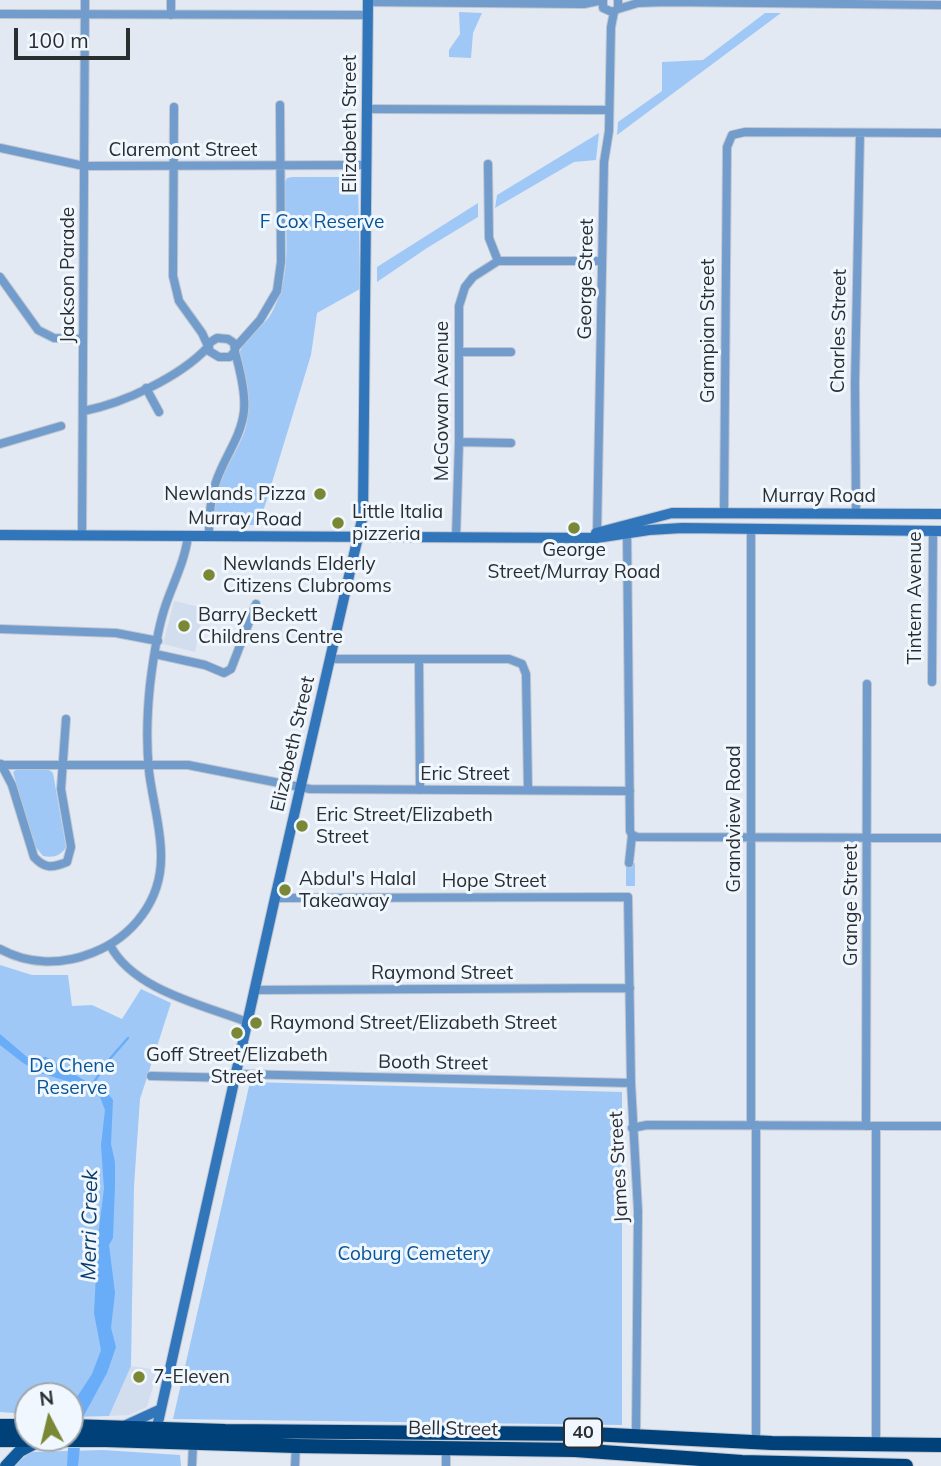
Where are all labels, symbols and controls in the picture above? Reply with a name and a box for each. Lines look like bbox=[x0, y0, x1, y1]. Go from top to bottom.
scale bar bbox=[18, 14, 133, 58]
text: 100 m bbox=[27, 27, 89, 53]
street label: Elizabeth Street bbox=[339, 55, 361, 193]
street label: Claremont Street bbox=[109, 139, 257, 161]
street label: Jackson Parade bbox=[57, 207, 79, 343]
park label: F Cox Reserve bbox=[260, 211, 384, 233]
street label: George Street bbox=[574, 218, 598, 340]
street label: Grampian Street bbox=[697, 259, 719, 403]
street label: Charles Street bbox=[827, 269, 851, 393]
street label: McGowan Avenue bbox=[431, 321, 453, 481]
place label: Newlands Pizza bbox=[164, 483, 306, 505]
street label: Murray Road bbox=[762, 485, 876, 507]
marker: Newlands Pizza bbox=[312, 486, 328, 502]
place label: Little Italia pizzeria bbox=[352, 501, 443, 545]
street label: Murray Road bbox=[188, 507, 302, 531]
marker: Little Italia pizzeria bbox=[330, 515, 346, 531]
marker: George Street/Murray Road bbox=[566, 520, 582, 536]
street label: Tintern Avenue bbox=[904, 531, 926, 665]
place label: George Street/Murray Road bbox=[488, 539, 660, 583]
place label: Newlands Elderly Citizens Clubrooms bbox=[223, 553, 392, 597]
marker: Newlands Elderly Citizens Clubrooms bbox=[201, 567, 217, 583]
place label: Barry Beckett Childrens Centre bbox=[198, 604, 343, 648]
marker: Barry Beckett Childrens Centre bbox=[176, 618, 192, 634]
street label: Elizabeth Street bbox=[266, 674, 320, 814]
street label: Grandview Road bbox=[723, 745, 745, 893]
street label: Eric Street bbox=[420, 763, 510, 785]
place label: Eric Street/Elizabeth Street bbox=[316, 804, 493, 848]
marker: Eric Street/Elizabeth Street bbox=[294, 818, 310, 834]
street label: Grange Street bbox=[840, 844, 862, 966]
place label: Abdul's Halal Takeaway bbox=[299, 868, 416, 912]
street label: Hope Street bbox=[442, 870, 546, 892]
marker: Abdul's Halal Takeaway bbox=[277, 882, 293, 898]
street label: Raymond Street bbox=[371, 962, 513, 984]
place label: Raymond Street/Elizabeth Street bbox=[270, 1012, 557, 1034]
marker: Raymond Street/Elizabeth Street bbox=[248, 1015, 264, 1031]
marker: Goff Street/Elizabeth Street bbox=[229, 1025, 245, 1041]
place label: Goff Street/Elizabeth Street bbox=[146, 1044, 328, 1088]
street label: Booth Street bbox=[378, 1051, 488, 1075]
park label: De Chene Reserve bbox=[29, 1055, 115, 1099]
street label: James Street bbox=[605, 1111, 633, 1223]
water label: Merri Creek bbox=[76, 1169, 104, 1281]
park label: Coburg Cemetery bbox=[338, 1243, 490, 1265]
place label: 7-Eleven bbox=[153, 1366, 230, 1388]
marker: 7-Eleven bbox=[131, 1369, 147, 1385]
north arrow bbox=[14, 1382, 84, 1452]
text: N bbox=[38, 1385, 55, 1411]
street label: Bell Street bbox=[408, 1417, 498, 1441]
road number: 40 bbox=[564, 1418, 602, 1448]

